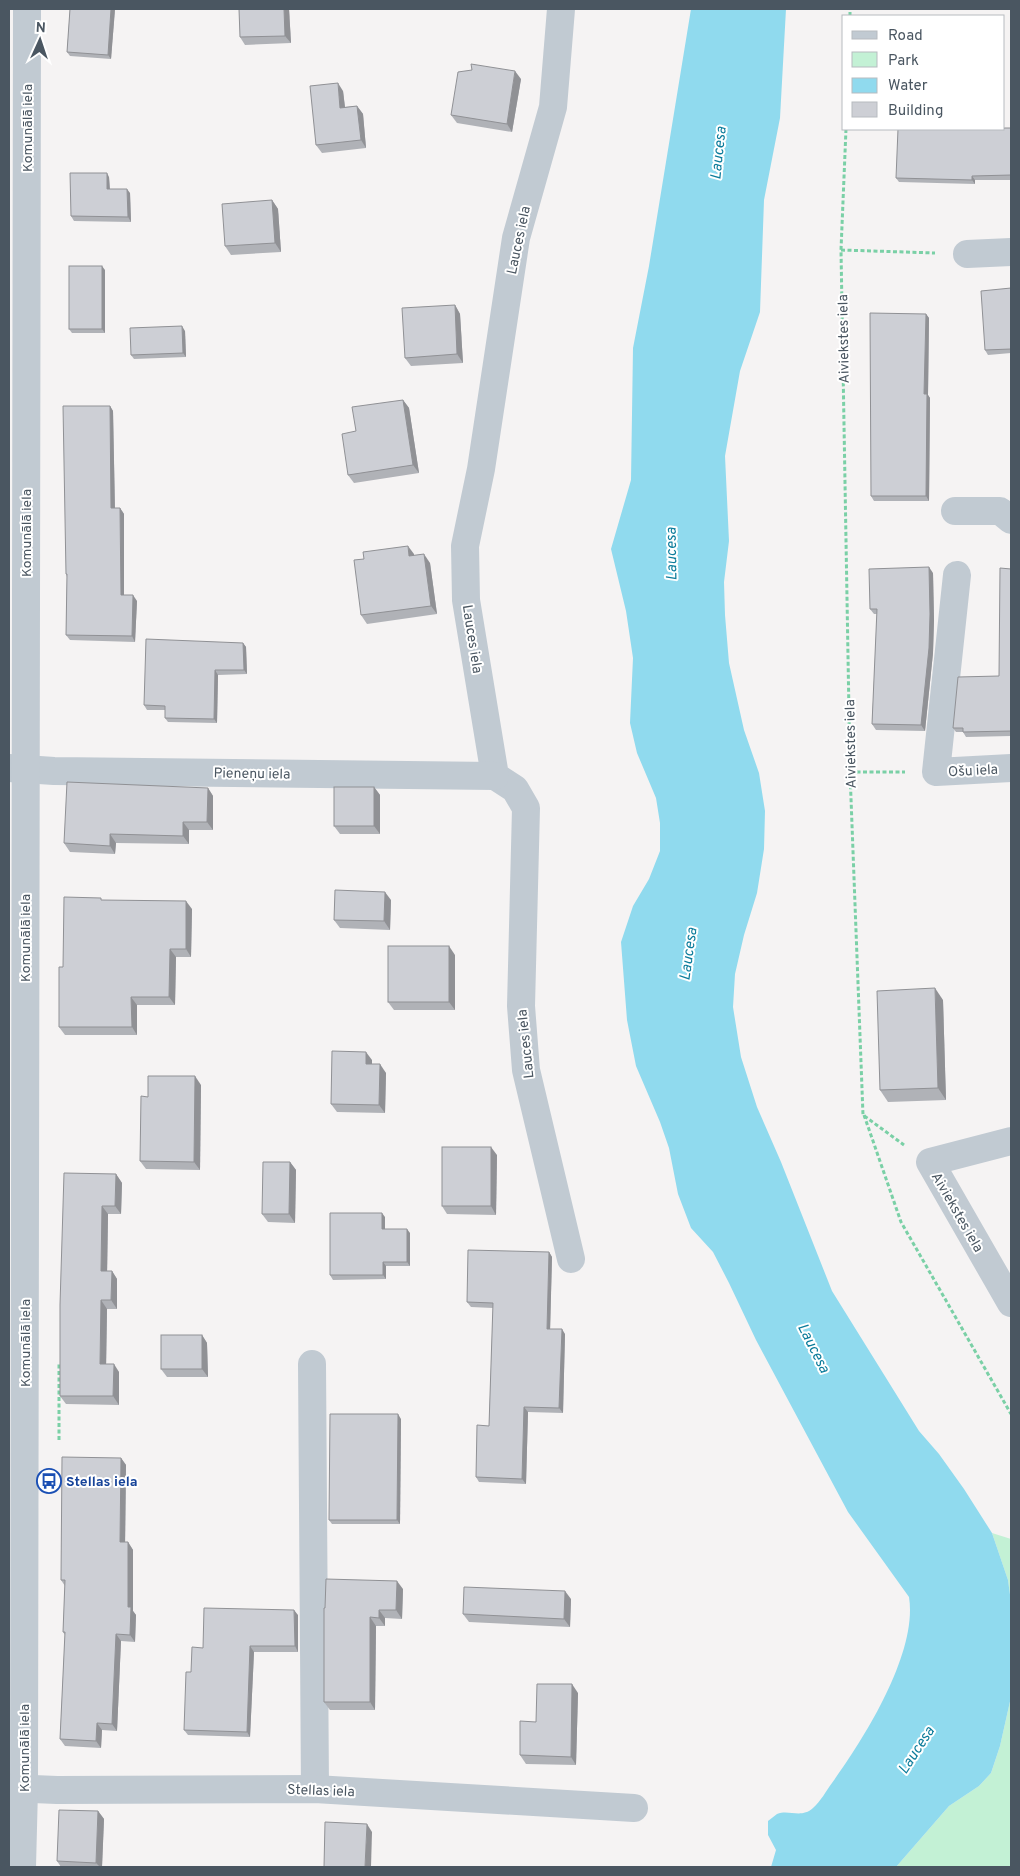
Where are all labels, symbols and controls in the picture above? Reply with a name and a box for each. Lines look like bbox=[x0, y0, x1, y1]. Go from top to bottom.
north arrow bbox=[15, 15, 65, 65]
legend bbox=[842, 15, 1005, 130]
text: N bbox=[35, 20, 46, 37]
text: Road bbox=[888, 27, 923, 46]
text: Park bbox=[888, 52, 919, 71]
text: Water bbox=[888, 77, 928, 96]
street label: Komunālā iela bbox=[20, 84, 37, 172]
text: Building bbox=[888, 102, 943, 121]
water label: Laucesa bbox=[707, 125, 732, 181]
street label: Lauces iela bbox=[504, 205, 535, 276]
street label: Aiviekstes iela bbox=[835, 294, 854, 384]
street label: Komunālā iela bbox=[19, 489, 36, 577]
water label: Laucesa bbox=[663, 527, 682, 581]
street label: Lauces iela bbox=[458, 604, 485, 675]
street label: Aiviekstes iela bbox=[842, 699, 861, 789]
street label: Ošu iela bbox=[948, 762, 998, 781]
street label: Pieneņu iela bbox=[213, 765, 291, 784]
street label: Komunālā iela bbox=[18, 894, 35, 982]
water label: Laucesa bbox=[676, 926, 703, 982]
street label: Lauces iela bbox=[514, 1008, 539, 1079]
street label: Aiviekstes iela bbox=[927, 1170, 986, 1256]
street label: Komunālā iela bbox=[18, 1299, 35, 1387]
water label: Laucesa bbox=[792, 1321, 833, 1377]
bus stop icon: Stellas iela bbox=[36, 1468, 62, 1494]
place label: Stellas iela bbox=[66, 1474, 138, 1491]
street label: Komunālā iela bbox=[17, 1704, 34, 1792]
water label: Laucesa bbox=[895, 1723, 940, 1778]
street label: Stellas iela bbox=[287, 1782, 355, 1801]

